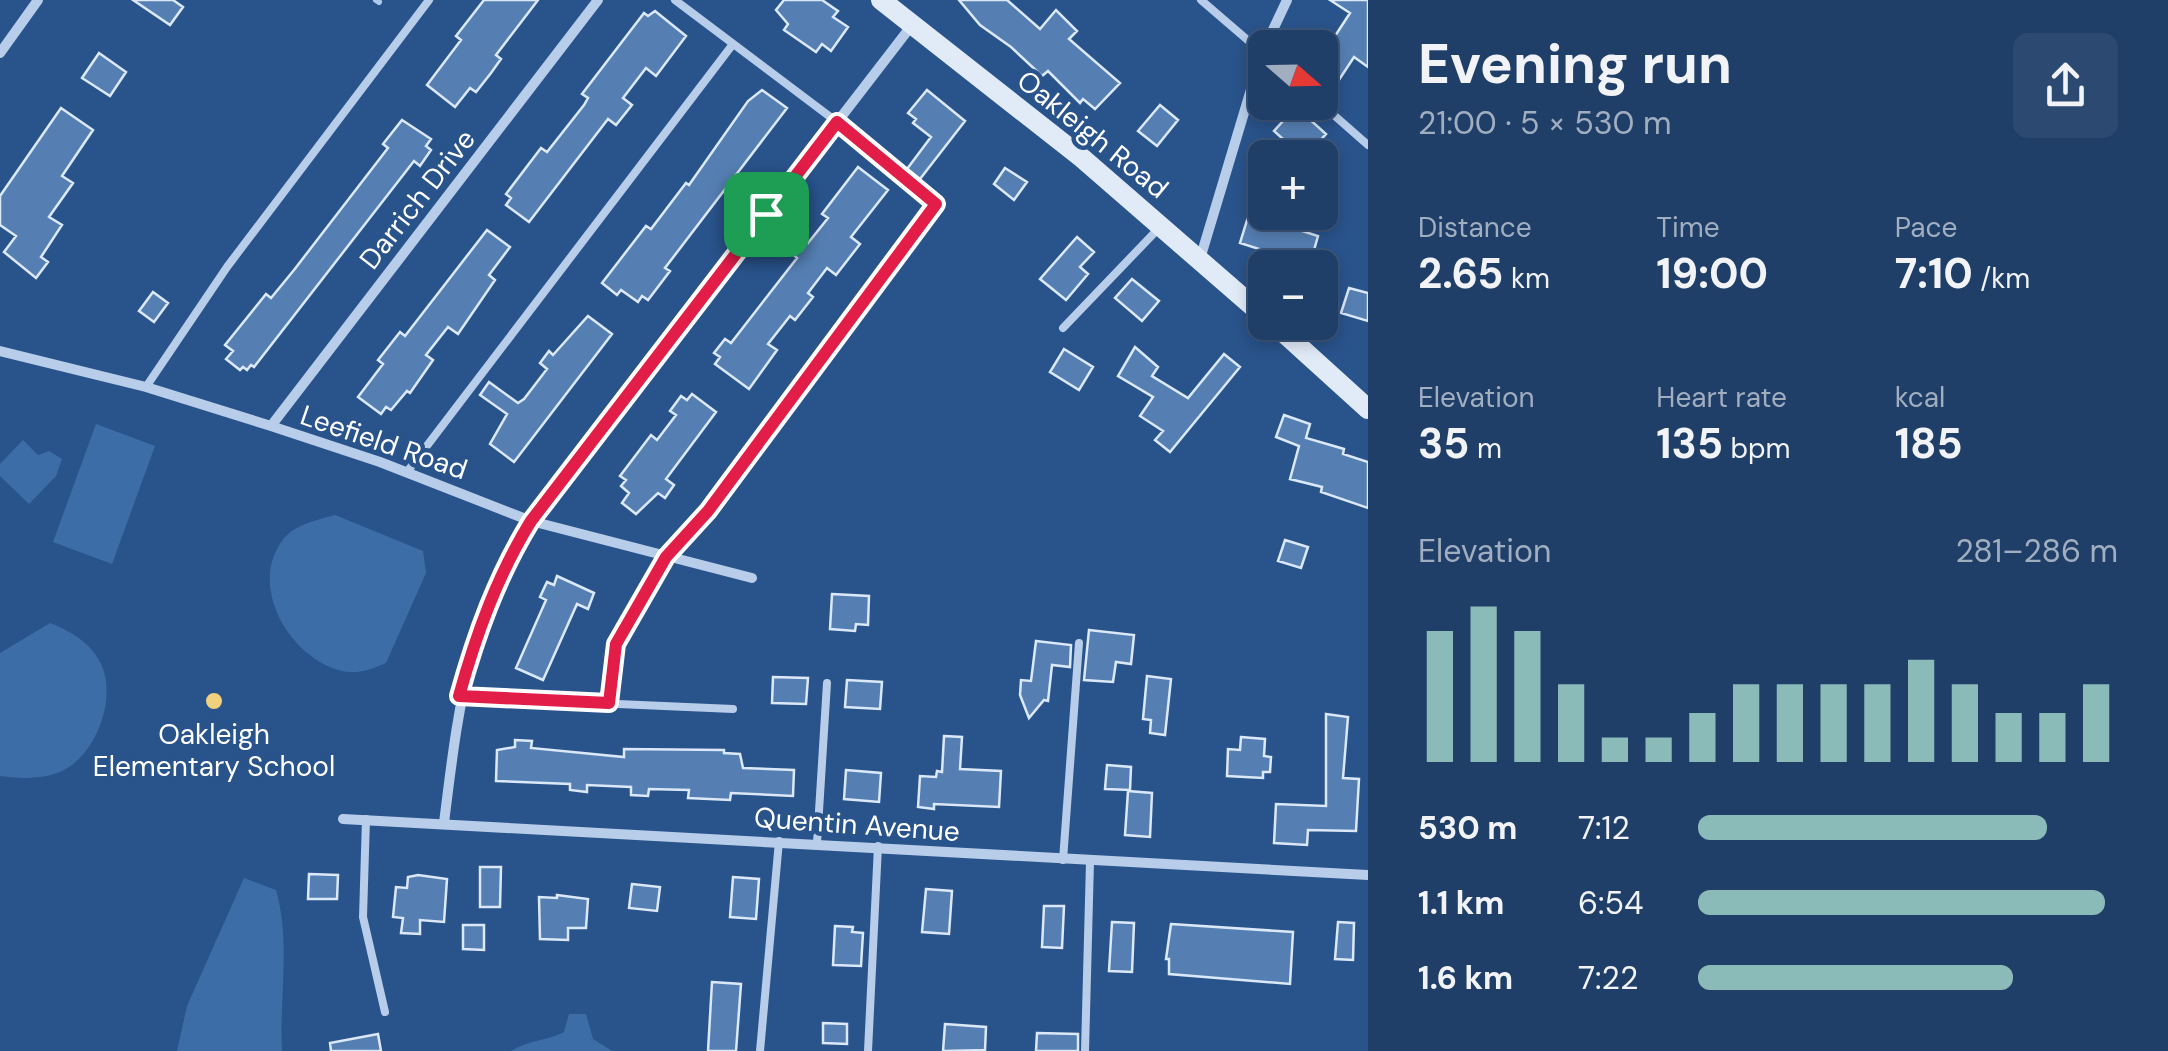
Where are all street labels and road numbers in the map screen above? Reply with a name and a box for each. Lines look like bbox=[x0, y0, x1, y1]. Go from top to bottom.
street label: Oakleigh Road bbox=[1009, 62, 1176, 207]
street label: Darrich Drive bbox=[351, 122, 484, 277]
street label: Leefield Road bbox=[296, 397, 472, 488]
street label: Quentin Avenue bbox=[753, 799, 961, 850]

